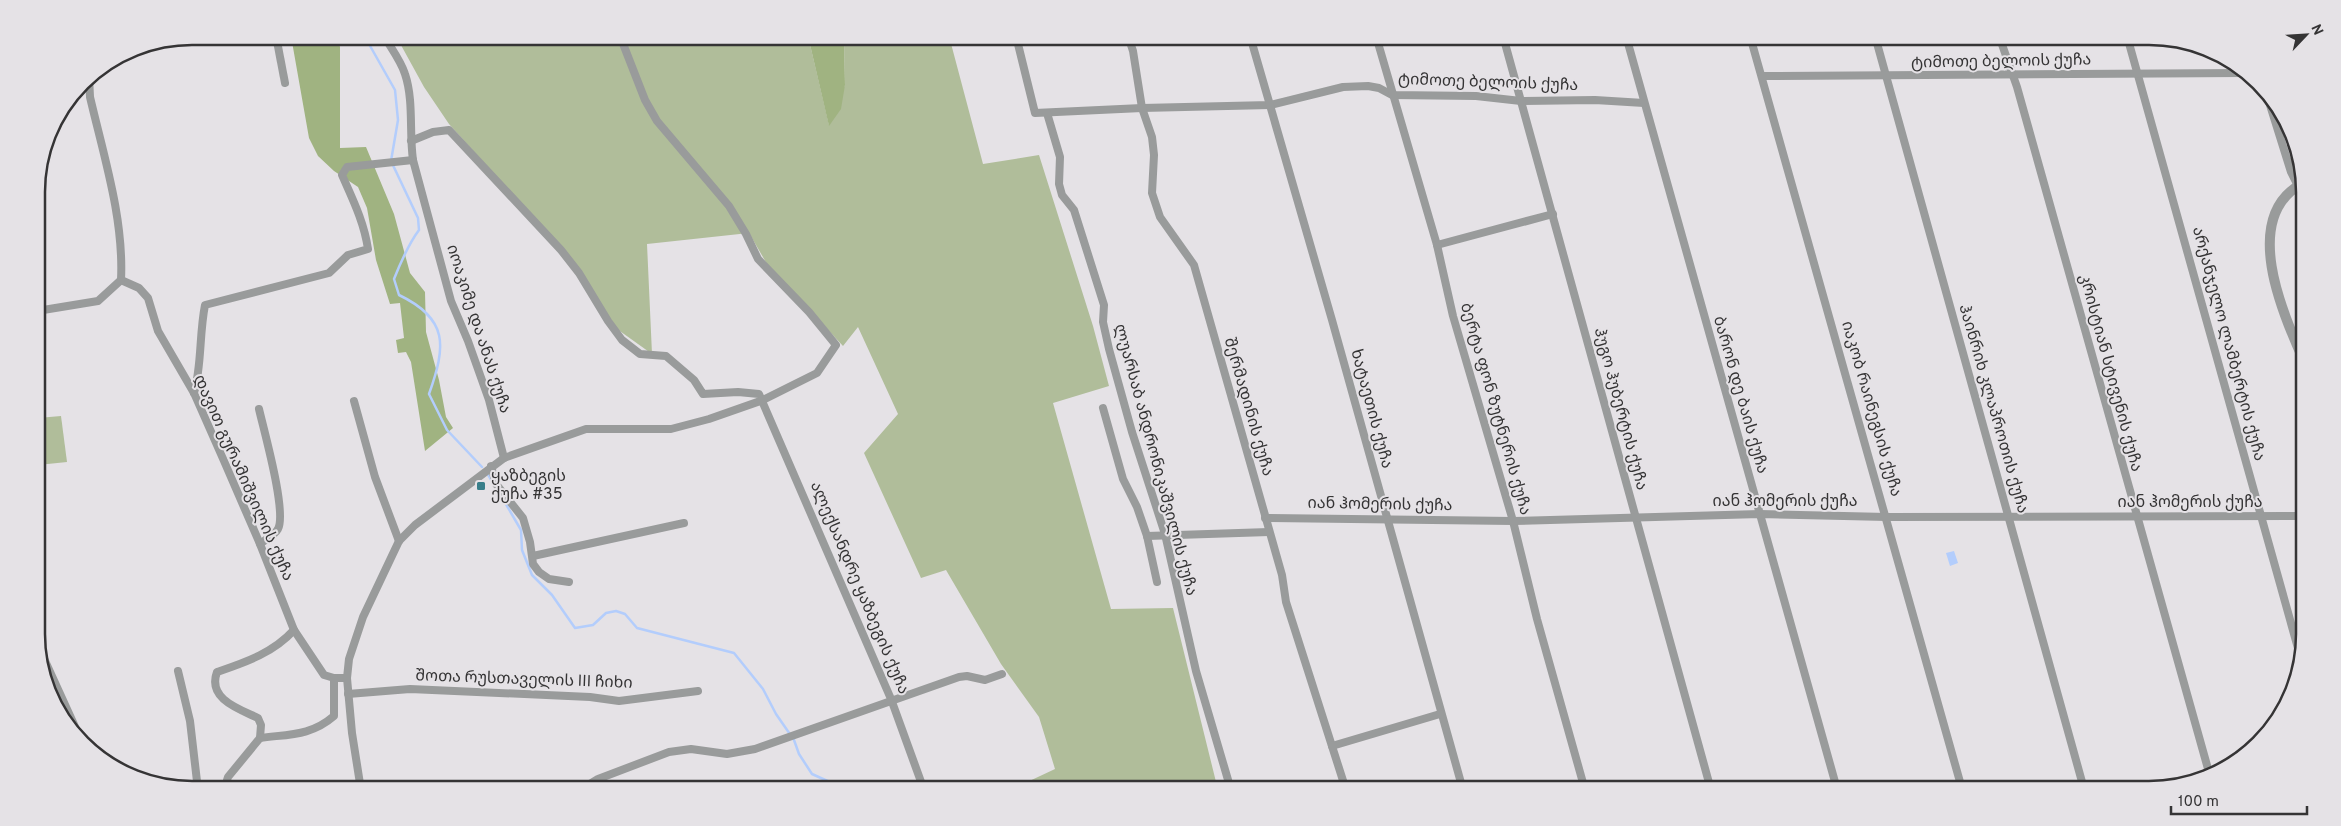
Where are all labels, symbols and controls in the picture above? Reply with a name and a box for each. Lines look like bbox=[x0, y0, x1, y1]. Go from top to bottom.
north arrow bbox=[2281, 10, 2331, 60]
text: N bbox=[2307, 22, 2326, 38]
street label: ტიმოთე ბელოის ქუჩა bbox=[1911, 50, 2091, 74]
street label: ტიმოთე ბელოის ქუჩა bbox=[1398, 70, 1578, 96]
street label: არქანჯელო ლამბერტის ქუჩა bbox=[2187, 225, 2269, 463]
street label: იოაკიმე და ანას ქუჩა bbox=[441, 242, 515, 416]
street label: კრისტიან სტივენის ქუჩა bbox=[2074, 272, 2146, 474]
street label: ბერტა ფონ ზუტნერის ქუჩა bbox=[1455, 301, 1535, 517]
street label: ჰაინრიხ კლაპროთის ქუჩა bbox=[1954, 302, 2032, 516]
street label: ბარონ დე ბაის ქუჩა bbox=[1708, 314, 1772, 476]
street label: იაკობ რაინეგსის ქუჩა bbox=[1836, 319, 1906, 499]
street label: ლუარსაბ ანდრონიკაშვილის ქუჩა bbox=[1109, 322, 1201, 598]
street label: ჰუგო ჰუბერტის ქუჩა bbox=[1589, 326, 1651, 492]
street label: შერმადინის ქუჩა bbox=[1219, 335, 1277, 479]
street label: ხატაეთის ქუჩა bbox=[1345, 347, 1397, 471]
street label: დავით გურამიშვილის ქუჩა bbox=[188, 372, 298, 584]
place label: ყაზბეგის ქუჩა #35 bbox=[491, 467, 566, 505]
street label: ალექსანდრე ყაზბეგის ქუჩა bbox=[805, 479, 913, 697]
marker: ყაზბეგის ქუჩა #35 bbox=[475, 480, 487, 492]
street label: იან ჰომერის ქუჩა bbox=[1713, 492, 1857, 512]
street label: იან ჰომერის ქუჩა bbox=[2118, 493, 2262, 513]
street label: იან ჰომერის ქუჩა bbox=[1307, 494, 1453, 516]
street label: შოთა რუსთაველის III ჩიხი bbox=[415, 666, 633, 694]
scale bar bbox=[2171, 784, 2307, 816]
text: 100 m bbox=[2178, 793, 2219, 812]

